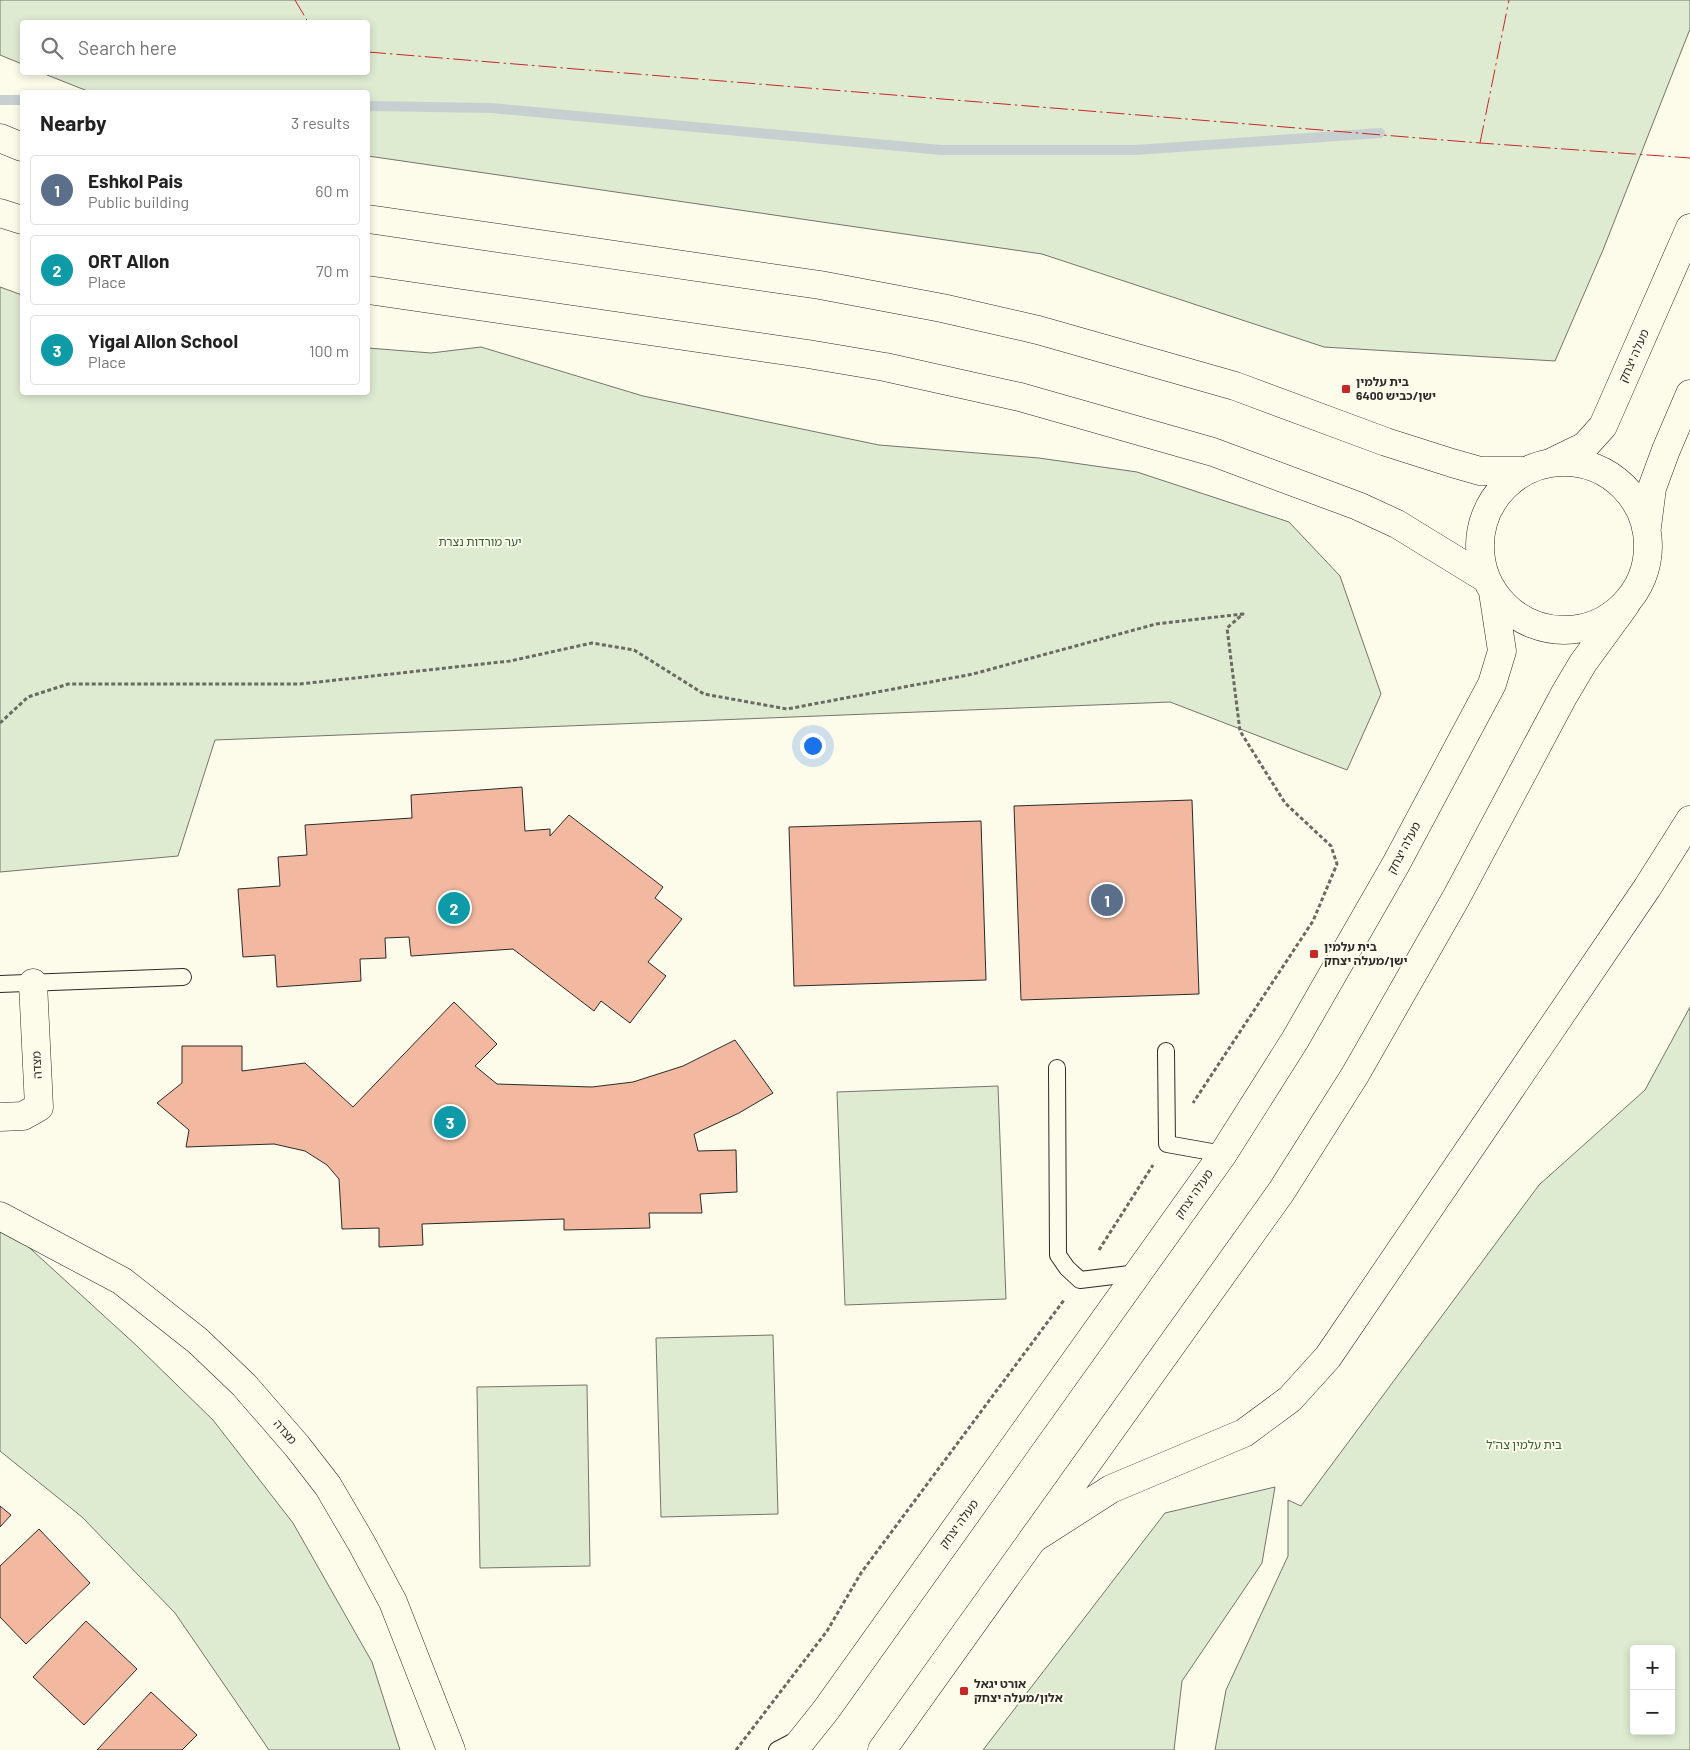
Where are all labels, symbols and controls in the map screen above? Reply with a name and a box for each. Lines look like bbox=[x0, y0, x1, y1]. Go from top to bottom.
search box bbox=[20, 20, 370, 75]
icon: search bbox=[38, 34, 66, 62]
text: Search here bbox=[78, 36, 177, 59]
text: Nearby bbox=[40, 110, 106, 135]
text: 3 results bbox=[291, 113, 350, 132]
text: Eshkol Pais bbox=[88, 169, 183, 192]
text: 1 bbox=[54, 181, 60, 200]
text: 60 m bbox=[315, 181, 349, 200]
text: Public building bbox=[88, 192, 189, 211]
text: ORT Allon bbox=[88, 249, 169, 272]
text: 2 bbox=[53, 261, 61, 280]
text: 70 m bbox=[316, 261, 349, 280]
text: Place bbox=[88, 272, 126, 291]
street label: מעלה יצחק bbox=[1615, 327, 1651, 384]
text: Yigal Allon School bbox=[88, 329, 238, 352]
text: 3 bbox=[53, 341, 61, 360]
text: 100 m bbox=[309, 341, 349, 360]
text: Place bbox=[88, 352, 126, 371]
place label: בית עלמין ישן/כביש 6400 bbox=[1356, 374, 1436, 402]
marker: בית עלמין ישן/כביש 6400 bbox=[1340, 383, 1352, 395]
park label: יער מורדות נצרת bbox=[438, 534, 522, 548]
your location bbox=[800, 733, 826, 759]
street label: מעלה יצחק bbox=[1384, 819, 1423, 876]
pin: 1 bbox=[1091, 881, 1123, 919]
pin: 2 bbox=[438, 889, 470, 927]
place label: בית עלמין ישן/מעלה יצחק bbox=[1324, 939, 1408, 967]
marker: בית עלמין ישן/מעלה יצחק bbox=[1308, 948, 1320, 960]
street label: מצדה bbox=[28, 1051, 44, 1079]
pin: 3 bbox=[434, 1103, 466, 1141]
street label: מעלה יצחק bbox=[1171, 1166, 1215, 1221]
street label: מצדה bbox=[271, 1416, 300, 1447]
park label: בית עלמין צה"ל bbox=[1486, 1437, 1562, 1451]
street label: מעלה יצחק bbox=[936, 1496, 981, 1551]
map controls bbox=[1630, 1645, 1675, 1735]
button: + bbox=[1630, 1645, 1675, 1690]
place label: אורט יגאל אלון/מעלה יצחק bbox=[974, 1676, 1063, 1704]
marker: אורט יגאל אלון/מעלה יצחק bbox=[958, 1685, 970, 1697]
button: − bbox=[1630, 1690, 1675, 1735]

